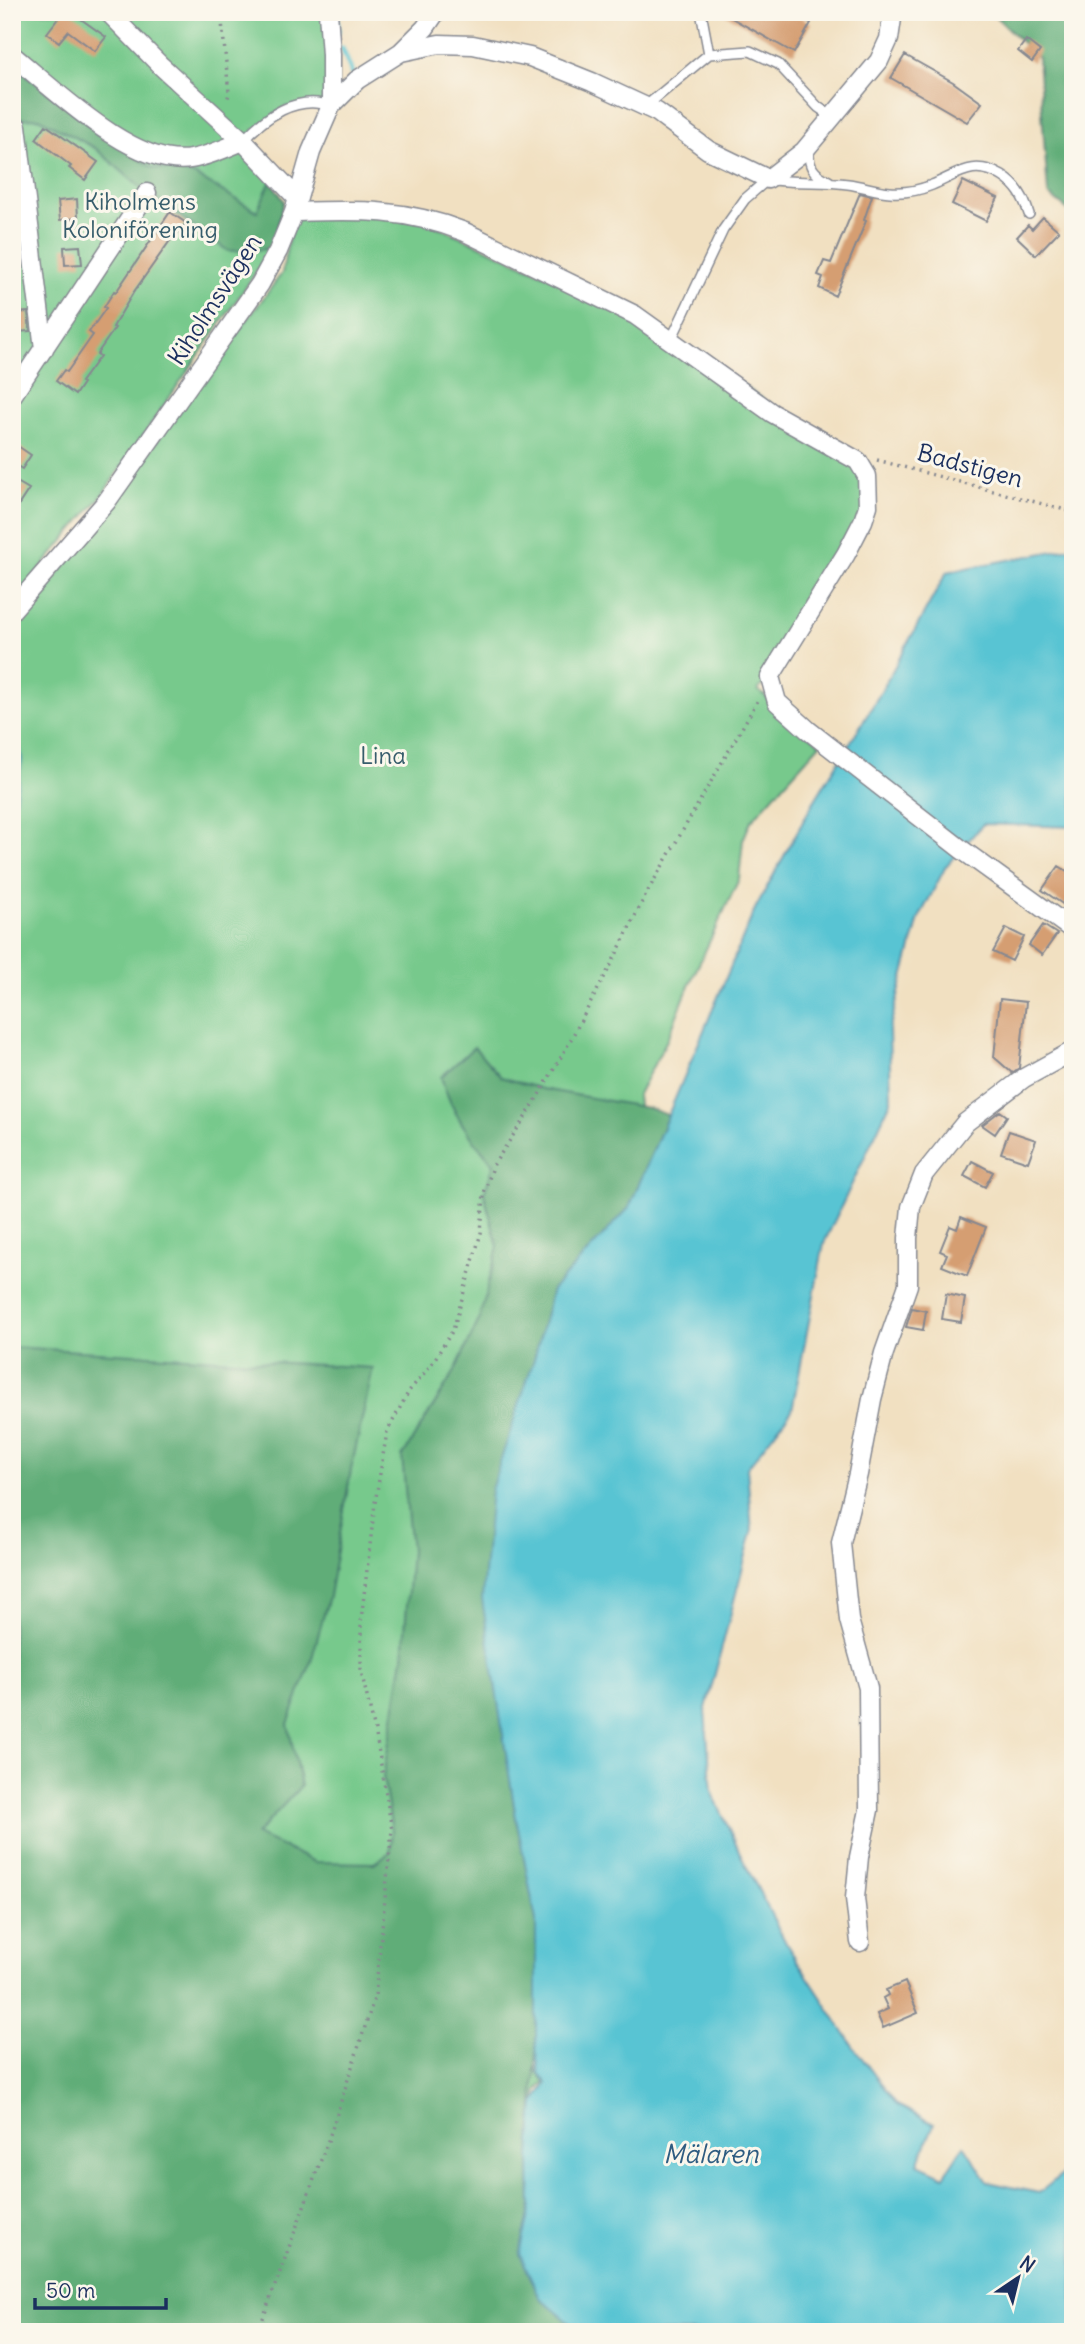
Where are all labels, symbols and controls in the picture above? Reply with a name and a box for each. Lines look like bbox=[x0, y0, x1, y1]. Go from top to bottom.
park label: Kiholmens Koloniförening bbox=[62, 186, 218, 244]
street label: Kiholmsvägen bbox=[161, 228, 268, 371]
street label: Badstigen bbox=[914, 437, 1026, 494]
park label: Lina bbox=[360, 740, 406, 770]
water label: Mälaren bbox=[663, 2137, 760, 2170]
north arrow bbox=[984, 2242, 1054, 2312]
text: N bbox=[1015, 2250, 1040, 2278]
scale bar bbox=[35, 2267, 166, 2311]
text: 50 m bbox=[46, 2277, 95, 2304]

